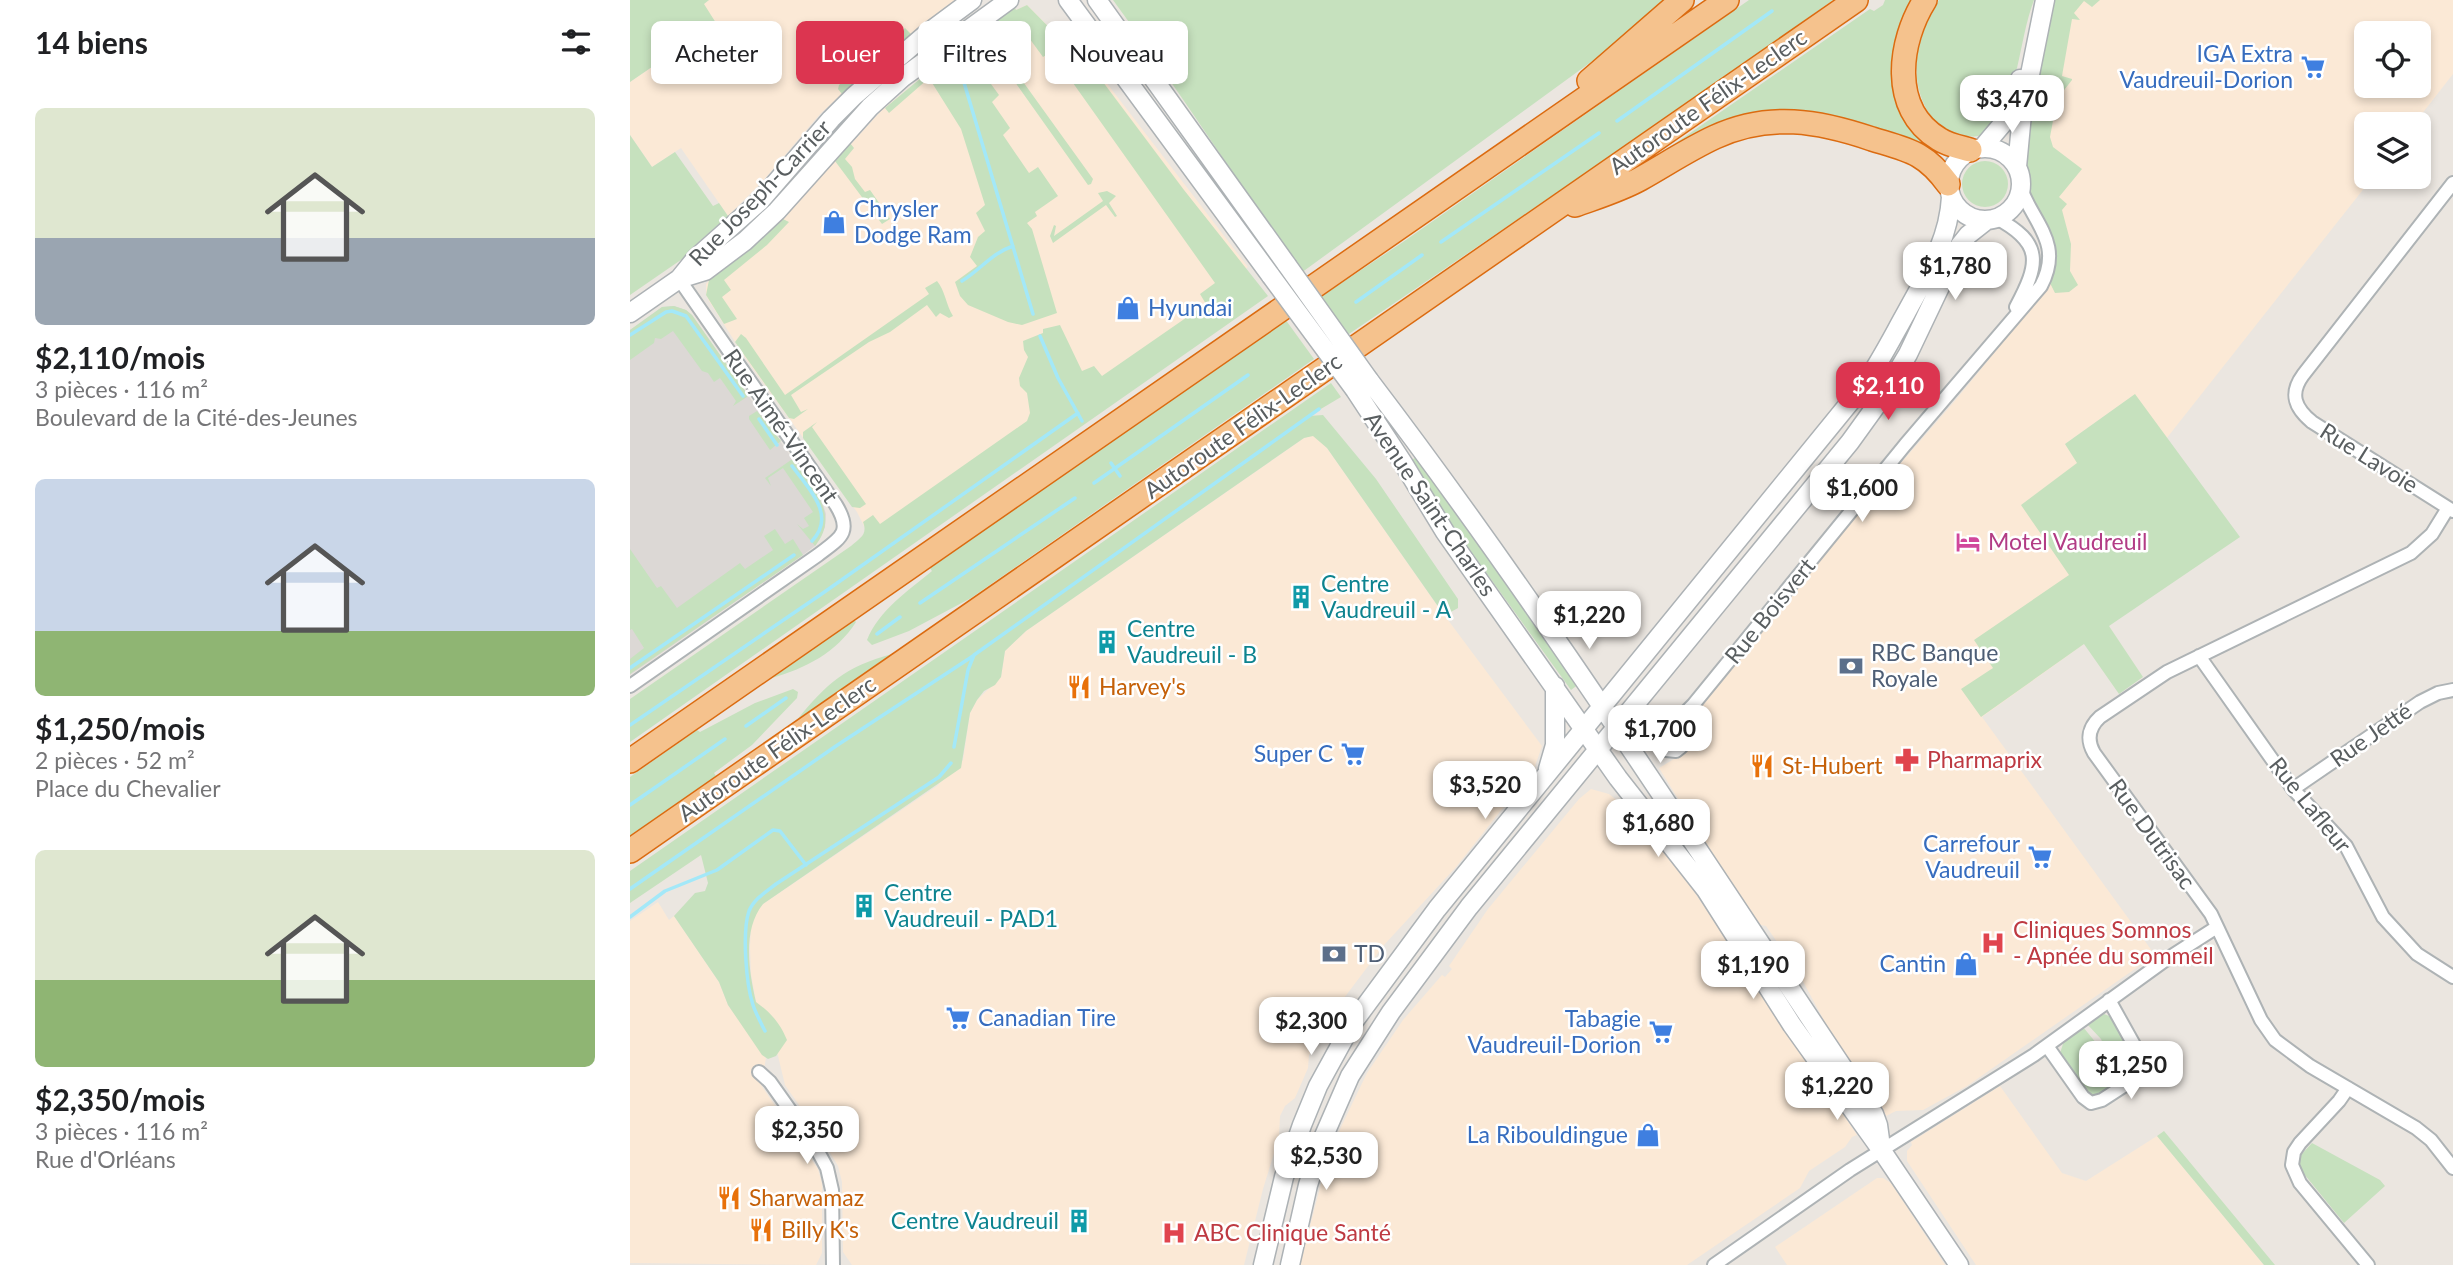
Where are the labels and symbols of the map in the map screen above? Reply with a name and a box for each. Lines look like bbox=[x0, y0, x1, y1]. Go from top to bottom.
street label: Autoroute Félix-Leclerc bbox=[1603, 22, 1812, 180]
place label: IGA Extra Vaudreuil-Dorion bbox=[2119, 39, 2293, 93]
supermarket icon: IGA Extra Vaudreuil-Dorion bbox=[2299, 53, 2327, 81]
pin: $3,470 bbox=[1955, 76, 2069, 135]
street label: Rue Joseph-Carrier bbox=[682, 113, 837, 271]
place label: Chrysler Dodge Ram bbox=[854, 194, 972, 248]
shop icon: Chrysler Dodge Ram bbox=[820, 208, 848, 236]
pin: $1,780 bbox=[1898, 243, 2012, 302]
place label: Hyundai bbox=[1148, 293, 1233, 321]
shop icon: Hyundai bbox=[1114, 294, 1142, 322]
street label: Rue Aimé-Vincent bbox=[718, 343, 846, 508]
street label: Autoroute Félix-Leclerc bbox=[1138, 346, 1347, 504]
pin: $2,110 bbox=[1831, 362, 1945, 422]
street label: Avenue Saint-Charles bbox=[1359, 406, 1503, 601]
street label: Rue Lavoie bbox=[2315, 416, 2424, 498]
pin: $1,600 bbox=[1805, 464, 1919, 524]
place label: Motel Vaudreuil bbox=[1988, 527, 2147, 555]
hotel icon: Motel Vaudreuil bbox=[1954, 528, 1982, 556]
street label: Rue Boisvert bbox=[1718, 551, 1821, 669]
place label: Centre Vaudreuil - A bbox=[1321, 569, 1451, 623]
building icon: Centre Vaudreuil - A bbox=[1287, 583, 1315, 611]
pin: $1,220 bbox=[1532, 592, 1646, 651]
place label: Centre Vaudreuil - B bbox=[1127, 614, 1257, 668]
building icon: Centre Vaudreuil - B bbox=[1093, 628, 1121, 656]
place label: RBC Banque Royale bbox=[1871, 638, 1998, 692]
bank icon: RBC Banque Royale bbox=[1837, 652, 1865, 680]
street label: Autoroute Félix-Leclerc bbox=[672, 669, 881, 827]
place label: Harvey's bbox=[1099, 672, 1186, 700]
restaurant icon: Harvey's bbox=[1065, 673, 1093, 701]
street label: Rue Jetté bbox=[2324, 696, 2417, 772]
pin: $1,700 bbox=[1603, 706, 1717, 765]
place label: Super C bbox=[1254, 739, 1333, 767]
supermarket icon: Super C bbox=[1339, 740, 1367, 768]
place label: Pharmaprix bbox=[1927, 745, 2043, 773]
pharmacy icon: Pharmaprix bbox=[1893, 746, 1921, 774]
place label: St-Hubert bbox=[1782, 751, 1883, 779]
street label: Rue Lafleur bbox=[2264, 751, 2358, 858]
restaurant icon: St-Hubert bbox=[1748, 752, 1776, 780]
pin: $3,520 bbox=[1428, 762, 1542, 821]
street label: Rue Dutrisac bbox=[2103, 773, 2202, 894]
pin: $1,680 bbox=[1601, 800, 1715, 859]
place label: Carrefour Vaudreuil bbox=[1923, 829, 2021, 883]
supermarket icon: Carrefour Vaudreuil bbox=[2026, 843, 2054, 871]
place label: Centre Vaudreuil - PAD1 bbox=[884, 878, 1058, 932]
building icon: Centre Vaudreuil - PAD1 bbox=[850, 892, 878, 920]
place label: Cliniques Somnos - Apnée du sommeil bbox=[2013, 915, 2214, 969]
hospital icon: Cliniques Somnos - Apnée du sommeil bbox=[1979, 929, 2007, 957]
place label: TD bbox=[1354, 939, 1385, 967]
bank icon: TD bbox=[1320, 940, 1348, 968]
pin: $1,190 bbox=[1696, 942, 1810, 1001]
place label: Cantin bbox=[1880, 949, 1946, 977]
shop icon: Cantin bbox=[1952, 950, 1980, 978]
pin: $2,300 bbox=[1254, 998, 1368, 1057]
place label: Canadian Tire bbox=[978, 1003, 1116, 1031]
supermarket icon: Canadian Tire bbox=[944, 1004, 972, 1032]
place label: Tabagie Vaudreuil-Dorion bbox=[1467, 1004, 1641, 1058]
supermarket icon: Tabagie Vaudreuil-Dorion bbox=[1647, 1018, 1675, 1046]
pin: $1,250 bbox=[2074, 1042, 2188, 1101]
pin: $1,220 bbox=[1780, 1062, 1894, 1122]
pin: $2,350 bbox=[750, 1106, 864, 1166]
place label: La Ribouldingue bbox=[1467, 1120, 1628, 1148]
shop icon: La Ribouldingue bbox=[1634, 1121, 1662, 1149]
pin: $2,530 bbox=[1269, 1132, 1383, 1192]
place label: Sharwamaz bbox=[749, 1183, 864, 1211]
restaurant icon: Sharwamaz bbox=[715, 1184, 743, 1212]
place label: Centre Vaudreuil bbox=[891, 1206, 1059, 1234]
building icon: Centre Vaudreuil bbox=[1065, 1207, 1093, 1235]
place label: Billy K's bbox=[781, 1215, 859, 1243]
restaurant icon: Billy K's bbox=[747, 1216, 775, 1244]
place label: ABC Clinique Santé bbox=[1194, 1218, 1391, 1246]
hospital icon: ABC Clinique Santé bbox=[1160, 1219, 1188, 1247]

